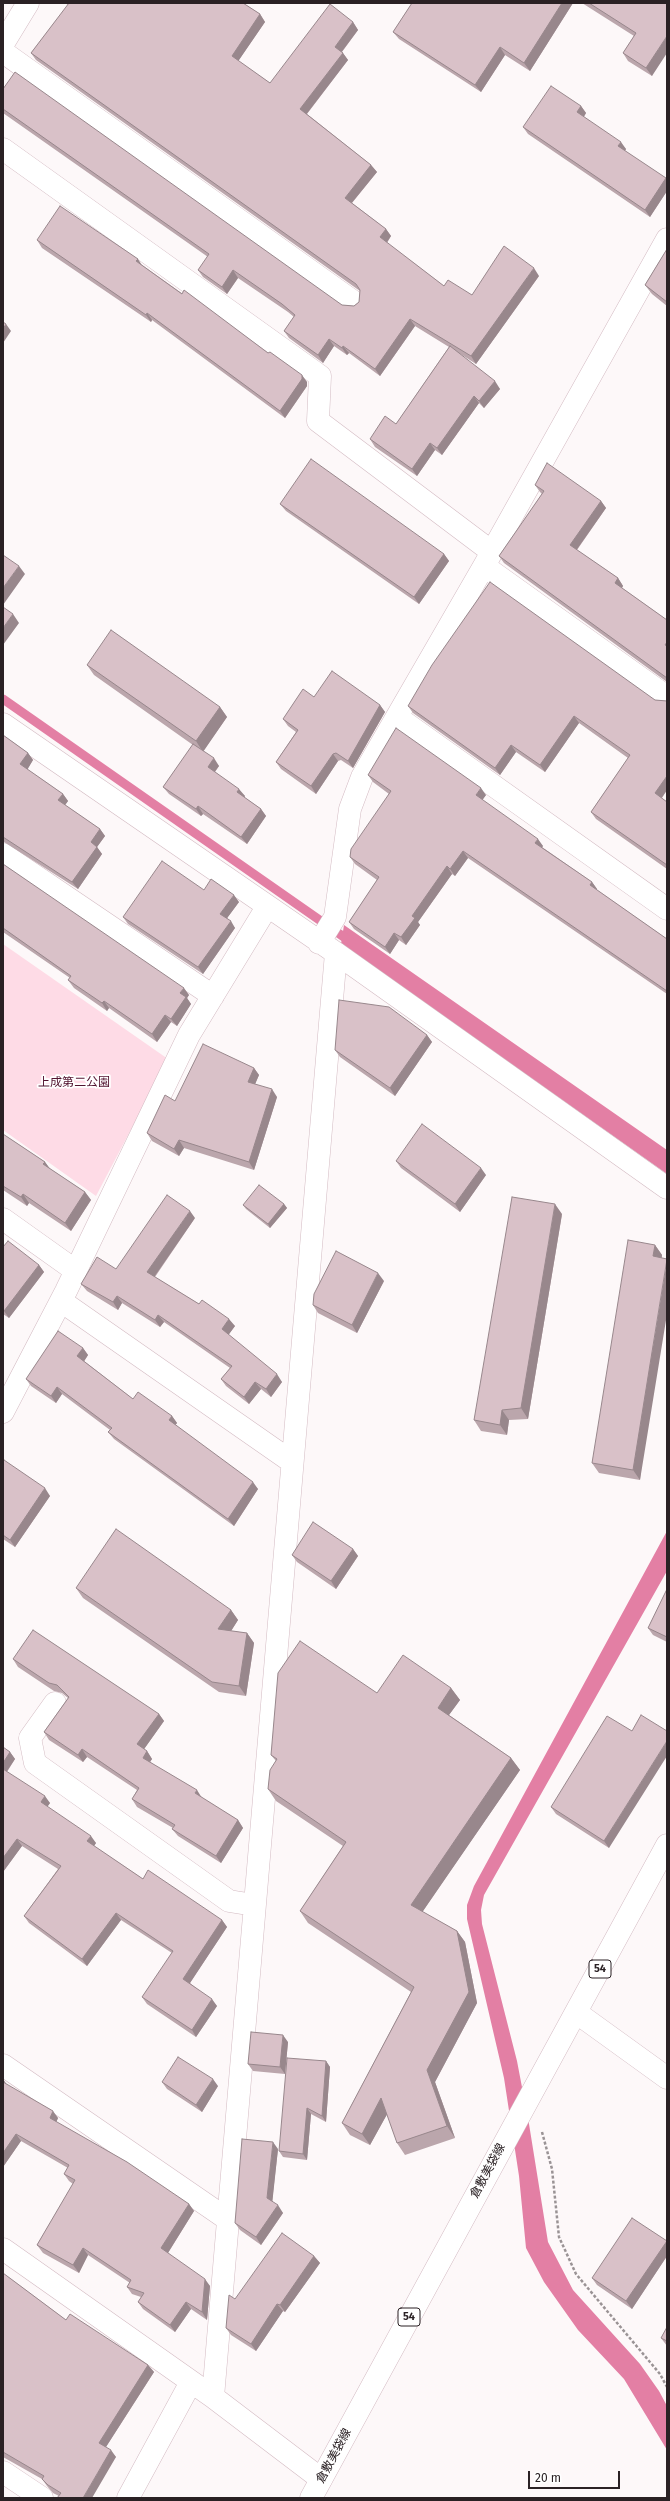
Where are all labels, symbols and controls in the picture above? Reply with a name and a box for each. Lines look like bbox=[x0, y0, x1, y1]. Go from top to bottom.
park label: 上成第二公園 bbox=[38, 1076, 110, 1090]
road number: 54 bbox=[589, 1960, 611, 1978]
street label: 倉敷美袋線 bbox=[468, 2141, 508, 2201]
road number: 54 bbox=[398, 2308, 420, 2326]
street label: 倉敷美袋線 bbox=[314, 2426, 354, 2486]
scale bar bbox=[530, 2463, 622, 2489]
text: 20 m bbox=[535, 2471, 561, 2485]

